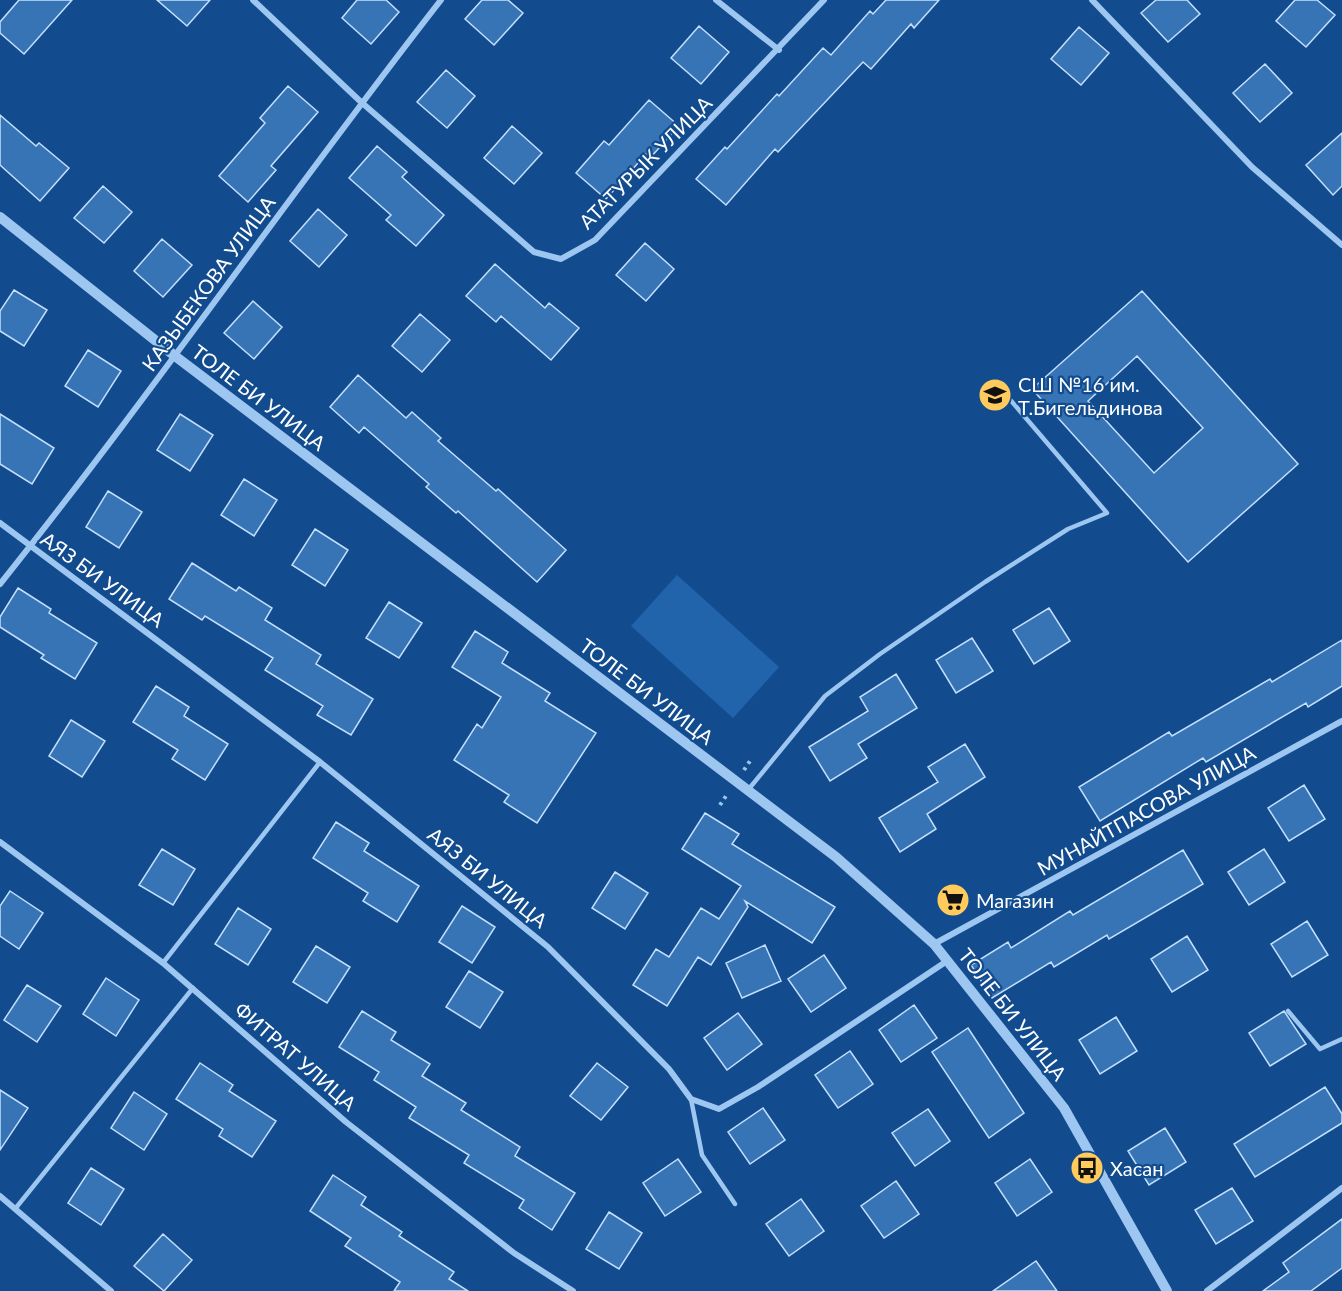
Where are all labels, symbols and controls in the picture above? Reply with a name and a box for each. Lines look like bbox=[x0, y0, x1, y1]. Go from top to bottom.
street label: АТАТУРЫК УЛИЦА bbox=[574, 90, 717, 233]
street label: КАЗЫБЕКОВА УЛИЦА bbox=[136, 190, 280, 375]
street label: ТОЛЕ БИ УЛИЦА bbox=[187, 339, 331, 455]
place label: СШ №16 им. Т.Бигельдинова bbox=[1018, 372, 1163, 419]
school or university icon: СШ №16 им. Т.Бигельдинова bbox=[977, 377, 1013, 413]
street label: АЯЗ БИ УЛИЦА bbox=[37, 526, 170, 632]
street label: ТОЛЕ БИ УЛИЦА bbox=[575, 633, 719, 749]
street label: МУНАЙТПАСОВА УЛИЦА bbox=[1033, 740, 1260, 880]
street label: АЯЗ БИ УЛИЦА bbox=[424, 822, 553, 933]
supermarket icon: Магазин bbox=[935, 882, 971, 918]
place label: Магазин bbox=[976, 888, 1054, 912]
street label: ТОЛЕ БИ УЛИЦА bbox=[954, 943, 1072, 1085]
street label: ФИТРАТ УЛИЦА bbox=[230, 997, 362, 1116]
bus stop icon: Хасан bbox=[1069, 1150, 1105, 1186]
place label: Хасан bbox=[1110, 1156, 1164, 1180]

